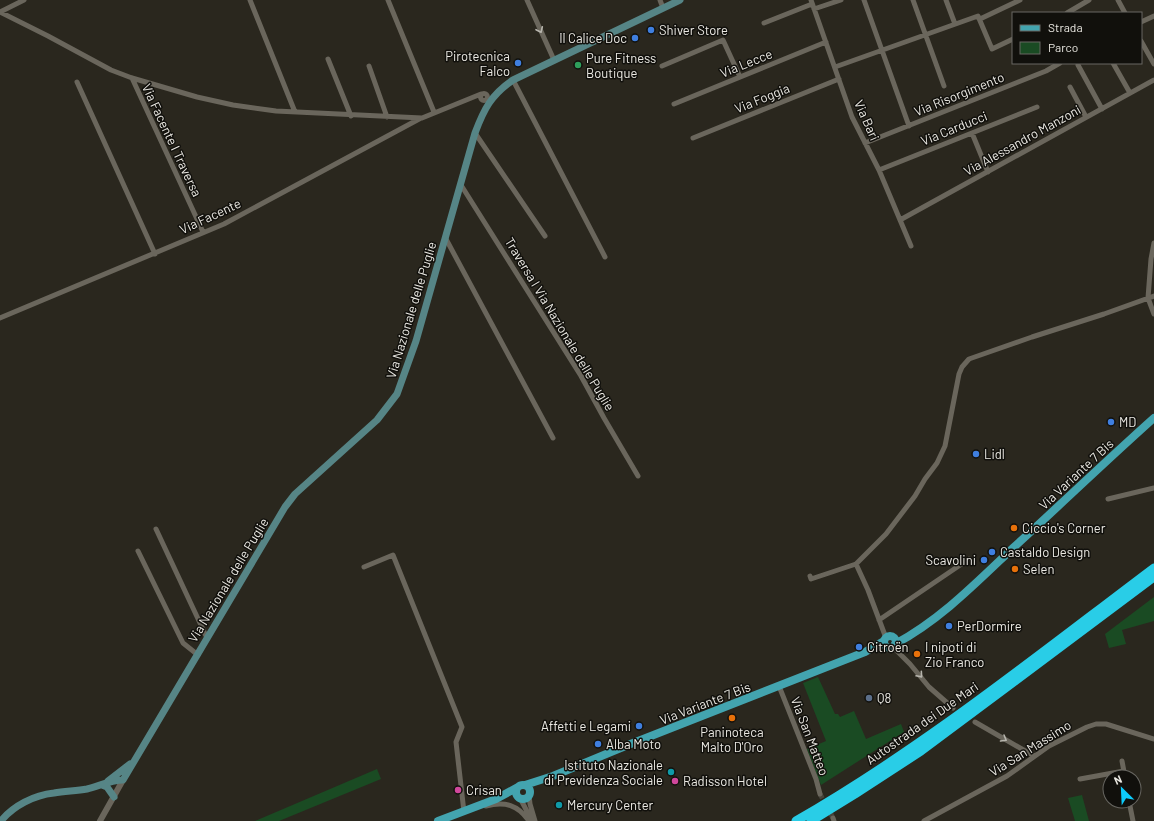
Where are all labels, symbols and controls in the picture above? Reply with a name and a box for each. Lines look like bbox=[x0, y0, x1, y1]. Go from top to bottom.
legend bbox=[1012, 12, 1142, 64]
text: Strada bbox=[1048, 20, 1083, 34]
place label: Shiver Store bbox=[659, 22, 728, 38]
one-way arrow bbox=[535, 25, 543, 33]
marker: Shiver Store bbox=[646, 25, 656, 35]
place label: Il Calice Doc bbox=[559, 30, 627, 46]
marker: Il Calice Doc bbox=[630, 33, 640, 43]
text: Parco bbox=[1048, 40, 1078, 54]
street label: Via Lecce bbox=[718, 45, 775, 81]
place label: Pirotecnica Falco bbox=[445, 48, 510, 79]
place label: Pure Fitness Boutique bbox=[586, 50, 656, 81]
marker: Pirotecnica Falco bbox=[513, 58, 523, 68]
marker: Pure Fitness Boutique bbox=[573, 60, 583, 70]
street label: Via Risorgimento bbox=[912, 69, 1006, 119]
street label: Via Foggia bbox=[732, 80, 792, 116]
street label: Via Facente I Traversa bbox=[139, 81, 205, 199]
street label: Via Bari bbox=[851, 97, 883, 143]
street label: Via Alessandro Manzoni bbox=[961, 101, 1083, 179]
street label: Via Carducci bbox=[918, 107, 990, 149]
street label: Via Facente bbox=[177, 195, 243, 237]
street label: Traversa I Via Nazionale delle Puglie bbox=[502, 234, 618, 414]
street label: Via Nazionale delle Puglie bbox=[383, 240, 439, 380]
place label: MD bbox=[1119, 414, 1136, 430]
marker: MD bbox=[1106, 417, 1116, 427]
street label: Via Variante 7 Bis bbox=[1035, 435, 1117, 513]
place label: Lidl bbox=[984, 446, 1005, 462]
marker: Lidl bbox=[971, 449, 981, 459]
street label: Via Nazionale delle Puglie bbox=[184, 515, 272, 645]
place label: Ciccio's Corner bbox=[1022, 520, 1106, 536]
marker: Ciccio's Corner bbox=[1009, 523, 1019, 533]
place label: Castaldo Design bbox=[1000, 544, 1090, 560]
marker: Castaldo Design bbox=[987, 547, 997, 557]
place label: Scavolini bbox=[925, 552, 976, 568]
marker: Scavolini bbox=[979, 555, 989, 565]
place label: Selen bbox=[1023, 561, 1054, 577]
marker: Selen bbox=[1010, 564, 1020, 574]
place label: PerDormire bbox=[957, 618, 1022, 634]
marker: PerDormire bbox=[944, 621, 954, 631]
place label: Citroën bbox=[867, 639, 909, 655]
place label: I nipoti di Zio Franco bbox=[925, 639, 984, 670]
marker: Citroën bbox=[854, 642, 864, 652]
marker: I nipoti di Zio Franco bbox=[912, 649, 922, 659]
one-way arrow bbox=[915, 671, 922, 678]
street label: Via Variante 7 Bis bbox=[657, 678, 753, 728]
street label: Autostrada dei Due Mari bbox=[863, 678, 981, 768]
place label: Q8 bbox=[877, 690, 891, 706]
marker: Q8 bbox=[864, 693, 874, 703]
street label: Via San Matteo bbox=[788, 694, 832, 778]
marker: Paninoteca Malto D'Oro bbox=[727, 713, 737, 723]
street label: Via San Massimo bbox=[986, 716, 1074, 780]
place label: Affetti e Legami bbox=[541, 718, 631, 734]
marker: Affetti e Legami bbox=[634, 721, 644, 731]
place label: Paninoteca Malto D'Oro bbox=[700, 724, 764, 755]
one-way arrow bbox=[1000, 735, 1008, 742]
place label: Alba Moto bbox=[606, 736, 661, 752]
marker: Alba Moto bbox=[593, 739, 603, 749]
place label: Istituto Nazionale di Previdenza Sociale bbox=[544, 757, 663, 788]
marker: Istituto Nazionale di Previdenza Sociale bbox=[666, 767, 676, 777]
north arrow bbox=[1102, 769, 1142, 809]
text: N bbox=[1112, 772, 1124, 787]
place label: Radisson Hotel bbox=[683, 773, 767, 789]
marker: Radisson Hotel bbox=[670, 776, 680, 786]
place label: Crisan bbox=[466, 782, 502, 798]
marker: Crisan bbox=[453, 785, 463, 795]
place label: Mercury Center bbox=[567, 797, 654, 813]
marker: Mercury Center bbox=[554, 800, 564, 810]

